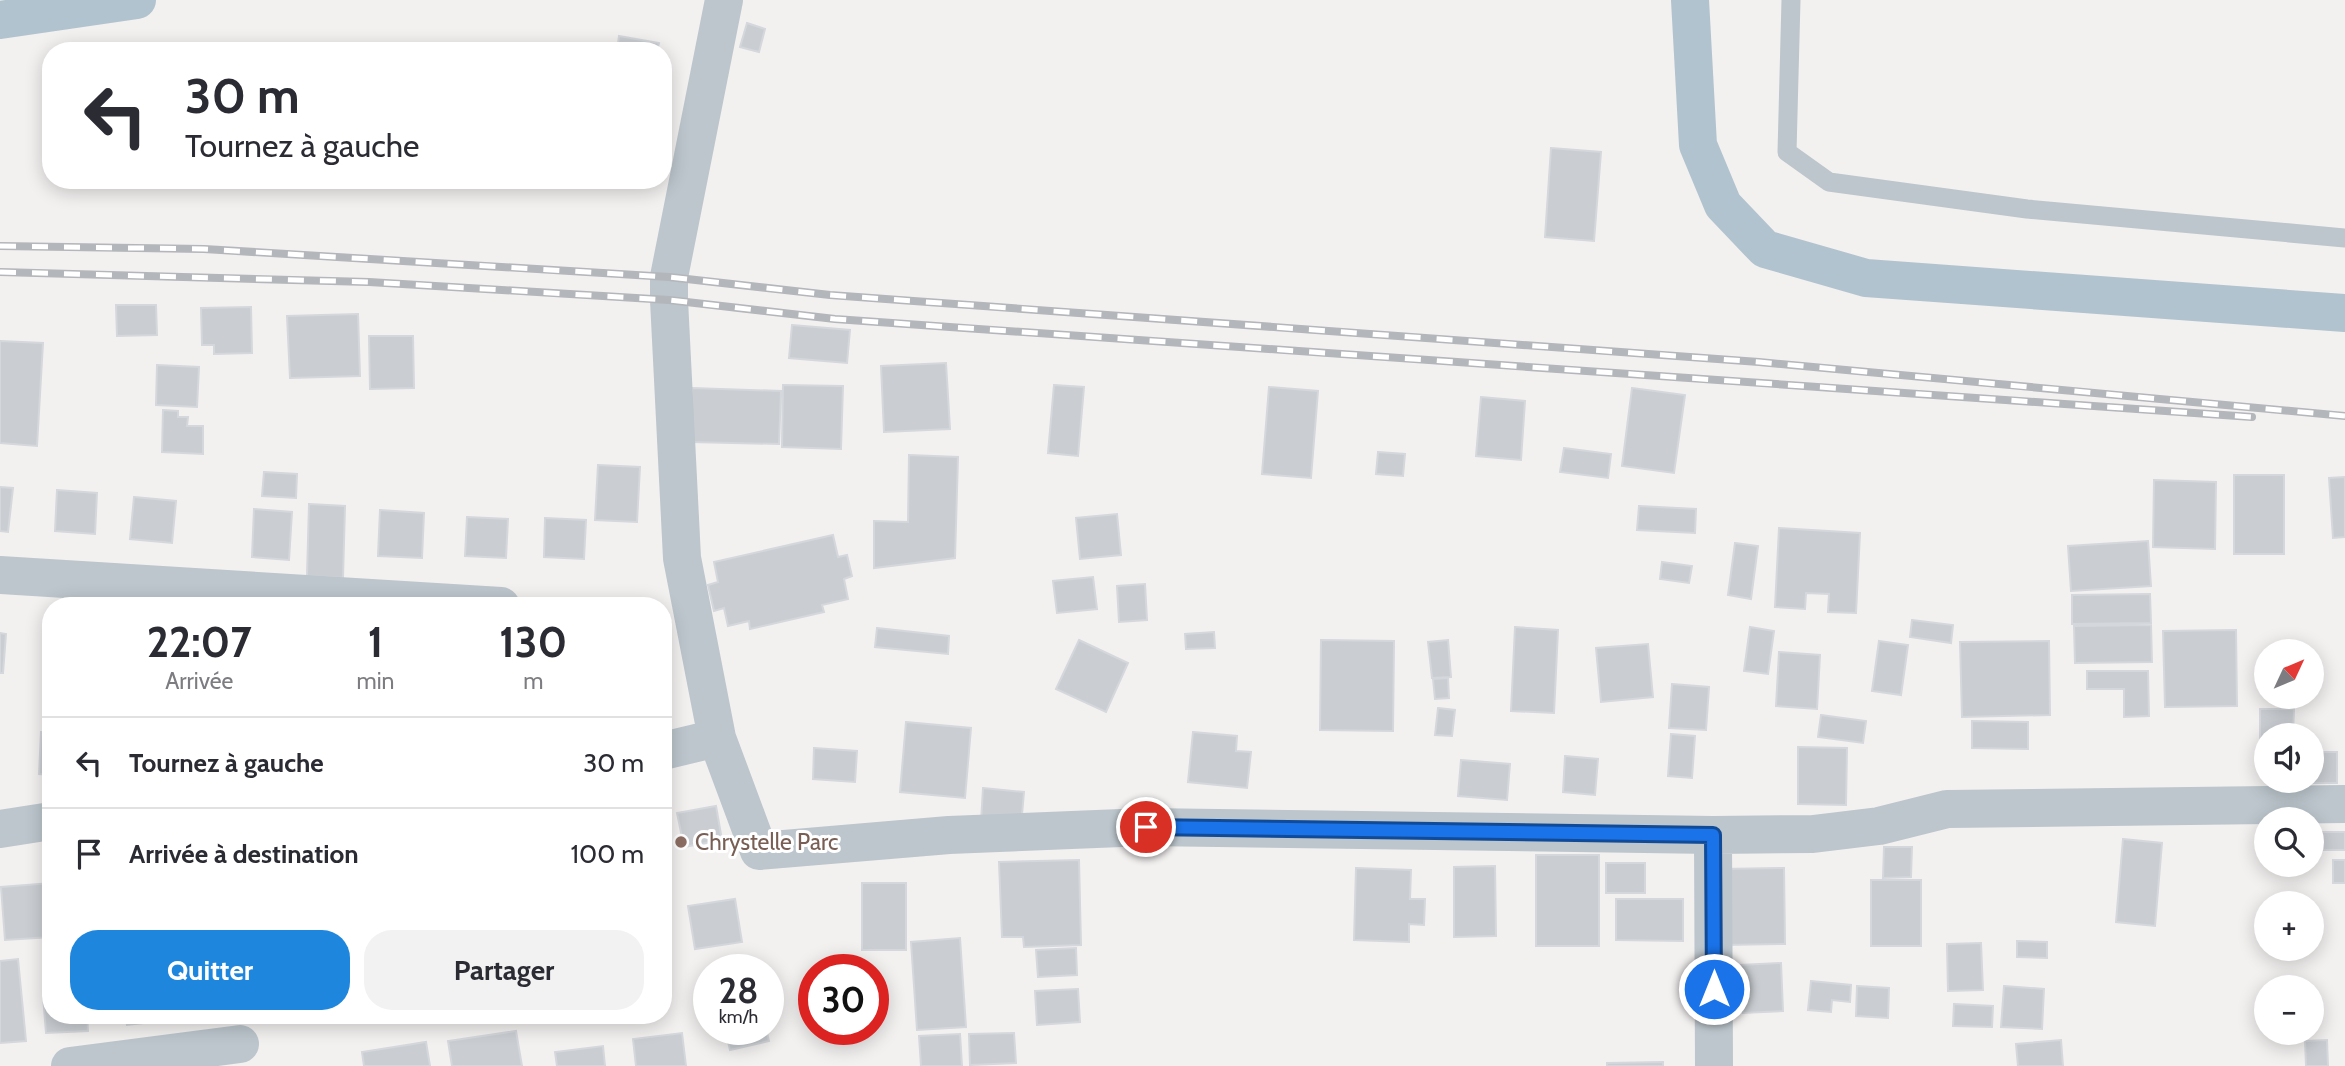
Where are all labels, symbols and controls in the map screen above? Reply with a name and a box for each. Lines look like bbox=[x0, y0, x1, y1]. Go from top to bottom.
text: 30 m bbox=[185, 66, 300, 125]
icon: left bbox=[70, 70, 161, 161]
text: Tournez à gauche bbox=[185, 126, 419, 165]
text: 22:07 bbox=[147, 616, 252, 668]
text: 1 bbox=[368, 616, 383, 668]
text: 130 bbox=[499, 616, 567, 668]
north arrow bbox=[2254, 639, 2324, 709]
map controls bbox=[2254, 639, 2324, 1045]
text: Arrivée bbox=[165, 667, 233, 695]
text: min bbox=[357, 667, 394, 695]
text: m bbox=[523, 667, 543, 695]
button: sound bbox=[2254, 723, 2324, 793]
icon: left bbox=[70, 744, 108, 782]
text: Tournez à gauche bbox=[129, 747, 324, 779]
text: 30 m bbox=[583, 747, 644, 779]
pin bbox=[1116, 797, 1176, 857]
button: search bbox=[2254, 807, 2324, 877]
icon: arrive bbox=[1127, 808, 1165, 846]
place label: Chrystelle Parc bbox=[695, 828, 838, 856]
marker: Chrystelle Parc bbox=[673, 834, 689, 850]
icon: arrive bbox=[70, 835, 108, 873]
text: Arrivée à destination bbox=[129, 838, 359, 870]
text: 100 m bbox=[571, 838, 644, 870]
button: + bbox=[2254, 891, 2324, 961]
button: Quitter bbox=[70, 930, 350, 1010]
button: Partager bbox=[364, 930, 644, 1010]
position arrow bbox=[1677, 952, 1751, 1026]
speed limit sign: 30 bbox=[798, 954, 889, 1045]
text: 28 bbox=[719, 969, 758, 1012]
button: − bbox=[2254, 975, 2324, 1045]
text: km/h bbox=[719, 1006, 758, 1028]

